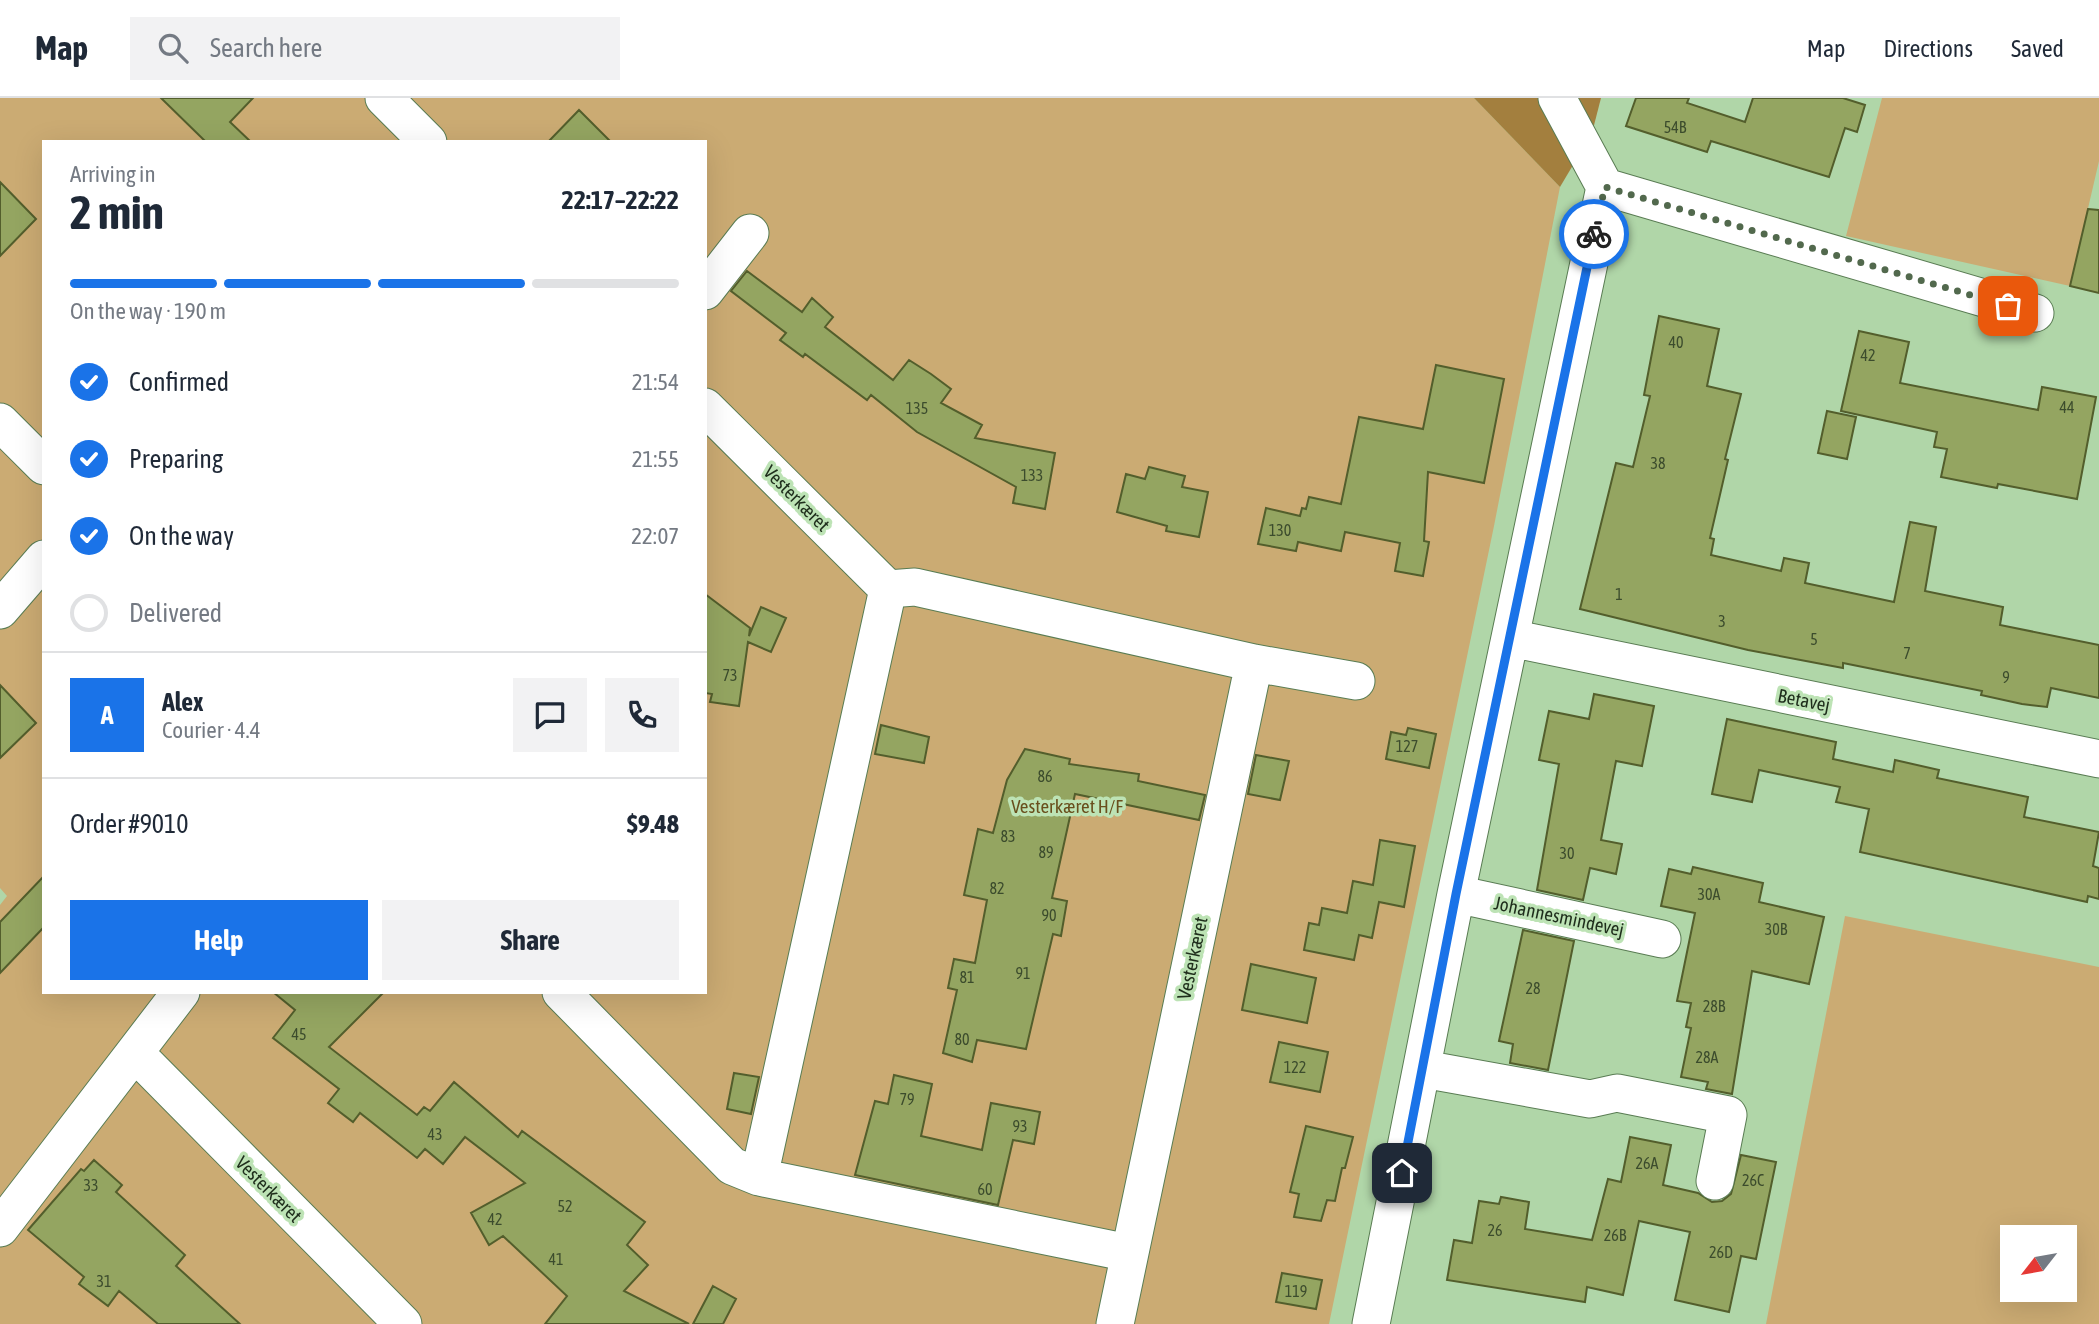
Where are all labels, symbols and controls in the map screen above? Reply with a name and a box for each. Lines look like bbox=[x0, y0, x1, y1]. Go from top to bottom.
search box bbox=[130, 17, 620, 80]
text: Map bbox=[35, 29, 88, 67]
icon: search bbox=[154, 29, 192, 67]
text: Search here bbox=[210, 33, 322, 63]
text: Map bbox=[1807, 35, 1845, 62]
text: Directions bbox=[1883, 35, 1973, 62]
text: Saved bbox=[2011, 35, 2064, 62]
house number: 54B bbox=[1664, 118, 1687, 136]
text: Arriving in bbox=[70, 161, 156, 187]
text: 22:17–22:22 bbox=[562, 185, 679, 215]
text: 2 min bbox=[70, 186, 164, 239]
courier bbox=[1559, 199, 1629, 269]
icon: bike bbox=[1575, 215, 1613, 253]
pin bbox=[1978, 276, 2038, 336]
icon: bag bbox=[1989, 287, 2027, 325]
text: On the way · 190 m bbox=[70, 298, 226, 324]
house number: 40 bbox=[1668, 333, 1684, 351]
house number: 42 bbox=[1860, 346, 1876, 364]
icon: check bbox=[70, 363, 108, 401]
text: Confirmed bbox=[129, 367, 229, 397]
text: 21:54 bbox=[632, 369, 679, 395]
house number: 44 bbox=[2059, 398, 2075, 416]
house number: 135 bbox=[906, 399, 928, 417]
icon: check bbox=[70, 440, 108, 478]
text: Preparing bbox=[129, 444, 223, 474]
text: 21:55 bbox=[632, 446, 679, 472]
house number: 38 bbox=[1650, 454, 1666, 472]
street label: Vesterkæret bbox=[760, 461, 834, 535]
house number: 133 bbox=[1021, 466, 1043, 484]
icon: check bbox=[70, 517, 108, 555]
text: On the way bbox=[129, 521, 234, 551]
house number: 130 bbox=[1269, 521, 1291, 539]
text: 22:07 bbox=[631, 523, 679, 549]
house number: 1 bbox=[1615, 585, 1623, 603]
text: Delivered bbox=[129, 598, 222, 628]
house number: 3 bbox=[1718, 612, 1726, 630]
house number: 5 bbox=[1810, 630, 1818, 648]
house number: 7 bbox=[1903, 644, 1911, 662]
house number: 73 bbox=[722, 666, 738, 684]
house number: 9 bbox=[2002, 668, 2010, 686]
button: chat bbox=[513, 678, 587, 752]
button: phone bbox=[605, 678, 679, 752]
street label: Betavej bbox=[1776, 684, 1832, 716]
text: Alex bbox=[162, 687, 203, 717]
text: A bbox=[101, 700, 113, 730]
text: Courier · 4.4 bbox=[162, 717, 261, 743]
house number: 127 bbox=[1396, 737, 1418, 755]
house number: 86 bbox=[1037, 767, 1053, 785]
park label: Vesterkæret H/F bbox=[1011, 795, 1123, 817]
text: Order #9010 bbox=[70, 809, 189, 839]
text: $9.48 bbox=[627, 809, 679, 839]
house number: 83 bbox=[1000, 827, 1016, 845]
house number: 89 bbox=[1038, 843, 1054, 861]
house number: 30 bbox=[1559, 844, 1575, 862]
house number: 82 bbox=[989, 879, 1005, 897]
house number: 30A bbox=[1698, 885, 1721, 903]
street label: Johannesmindevej bbox=[1492, 892, 1626, 940]
button: Help bbox=[70, 900, 368, 980]
button: Share bbox=[382, 900, 679, 980]
house number: 90 bbox=[1041, 906, 1057, 924]
street label: Vesterkæret bbox=[1173, 915, 1211, 1001]
house number: 30B bbox=[1765, 920, 1788, 938]
house number: 91 bbox=[1015, 964, 1031, 982]
house number: 81 bbox=[959, 968, 975, 986]
house number: 28 bbox=[1525, 979, 1541, 997]
house number: 28B bbox=[1703, 997, 1726, 1015]
house number: 45 bbox=[291, 1025, 307, 1043]
house number: 80 bbox=[954, 1030, 970, 1048]
house number: 28A bbox=[1696, 1048, 1719, 1066]
house number: 122 bbox=[1284, 1058, 1306, 1076]
house number: 79 bbox=[899, 1090, 915, 1108]
house number: 93 bbox=[1012, 1117, 1028, 1135]
house number: 43 bbox=[427, 1125, 443, 1143]
pin bbox=[1372, 1143, 1432, 1203]
street label: Vesterkæret bbox=[232, 1152, 306, 1226]
icon: home bbox=[1383, 1154, 1421, 1192]
house number: 26A bbox=[1636, 1154, 1659, 1172]
house number: 26C bbox=[1742, 1171, 1764, 1189]
house number: 33 bbox=[83, 1176, 99, 1194]
house number: 60 bbox=[977, 1180, 993, 1198]
house number: 52 bbox=[557, 1197, 573, 1215]
house number: 42 bbox=[487, 1210, 503, 1228]
house number: 26 bbox=[1487, 1221, 1503, 1239]
north arrow bbox=[2000, 1225, 2077, 1302]
map controls bbox=[2000, 1225, 2077, 1302]
house number: 26B bbox=[1604, 1226, 1627, 1244]
house number: 26D bbox=[1709, 1243, 1733, 1261]
house number: 41 bbox=[548, 1250, 564, 1268]
house number: 31 bbox=[96, 1272, 112, 1290]
house number: 119 bbox=[1285, 1282, 1307, 1300]

